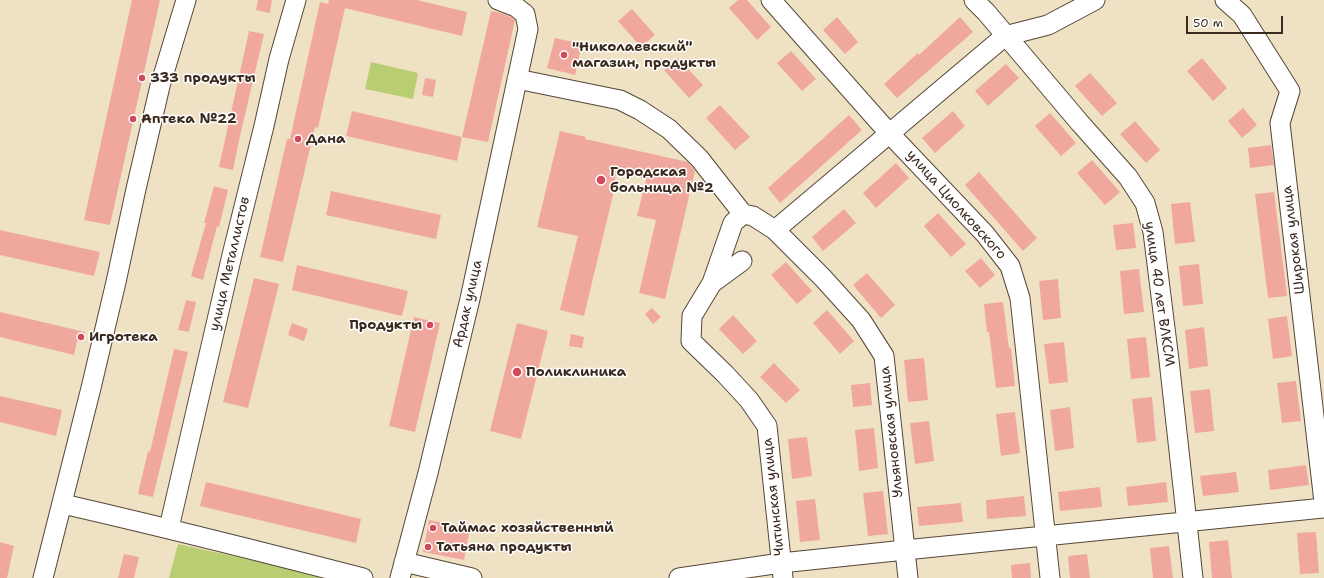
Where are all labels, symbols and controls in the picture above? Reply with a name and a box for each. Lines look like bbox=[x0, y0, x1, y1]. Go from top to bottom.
scale bar bbox=[1188, 8, 1285, 34]
text: 50 m bbox=[1193, 15, 1223, 31]
place label: "Николаевский" магазин, продукты bbox=[572, 39, 716, 72]
marker: "Николаевский" магазин, продукты bbox=[559, 50, 569, 60]
place label: 333 продукты bbox=[150, 70, 256, 86]
marker: 333 продукты bbox=[137, 73, 147, 83]
place label: Аптека №22 bbox=[141, 111, 237, 127]
marker: Аптека №22 bbox=[128, 114, 138, 124]
place label: Дана bbox=[306, 131, 346, 147]
marker: Дана bbox=[293, 134, 303, 144]
street label: улица Циолковского bbox=[902, 147, 1010, 263]
place label: Городская больница №2 bbox=[610, 164, 714, 196]
marker: Городская больница №2 bbox=[595, 174, 607, 186]
street label: Широкая улица bbox=[1279, 185, 1309, 295]
street label: улица Металлистов bbox=[206, 195, 254, 333]
street label: улица 40 лет ВЛКСМ bbox=[1140, 220, 1178, 368]
street label: Ардак улица bbox=[450, 258, 486, 350]
place label: Продукты bbox=[349, 317, 422, 333]
marker: Продукты bbox=[425, 320, 435, 330]
place label: Игротека bbox=[89, 329, 158, 345]
marker: Игротека bbox=[76, 332, 86, 342]
place label: Поликлиника bbox=[526, 364, 626, 380]
street label: Ульяновская улица bbox=[877, 365, 907, 499]
marker: Поликлиника bbox=[511, 366, 523, 378]
street label: Читинская улица bbox=[759, 437, 789, 557]
place label: Таймас хозяйственный bbox=[441, 520, 614, 536]
marker: Таймас хозяйственный bbox=[428, 523, 438, 533]
place label: Татьяна продукты bbox=[436, 539, 572, 555]
marker: Татьяна продукты bbox=[423, 542, 433, 552]

